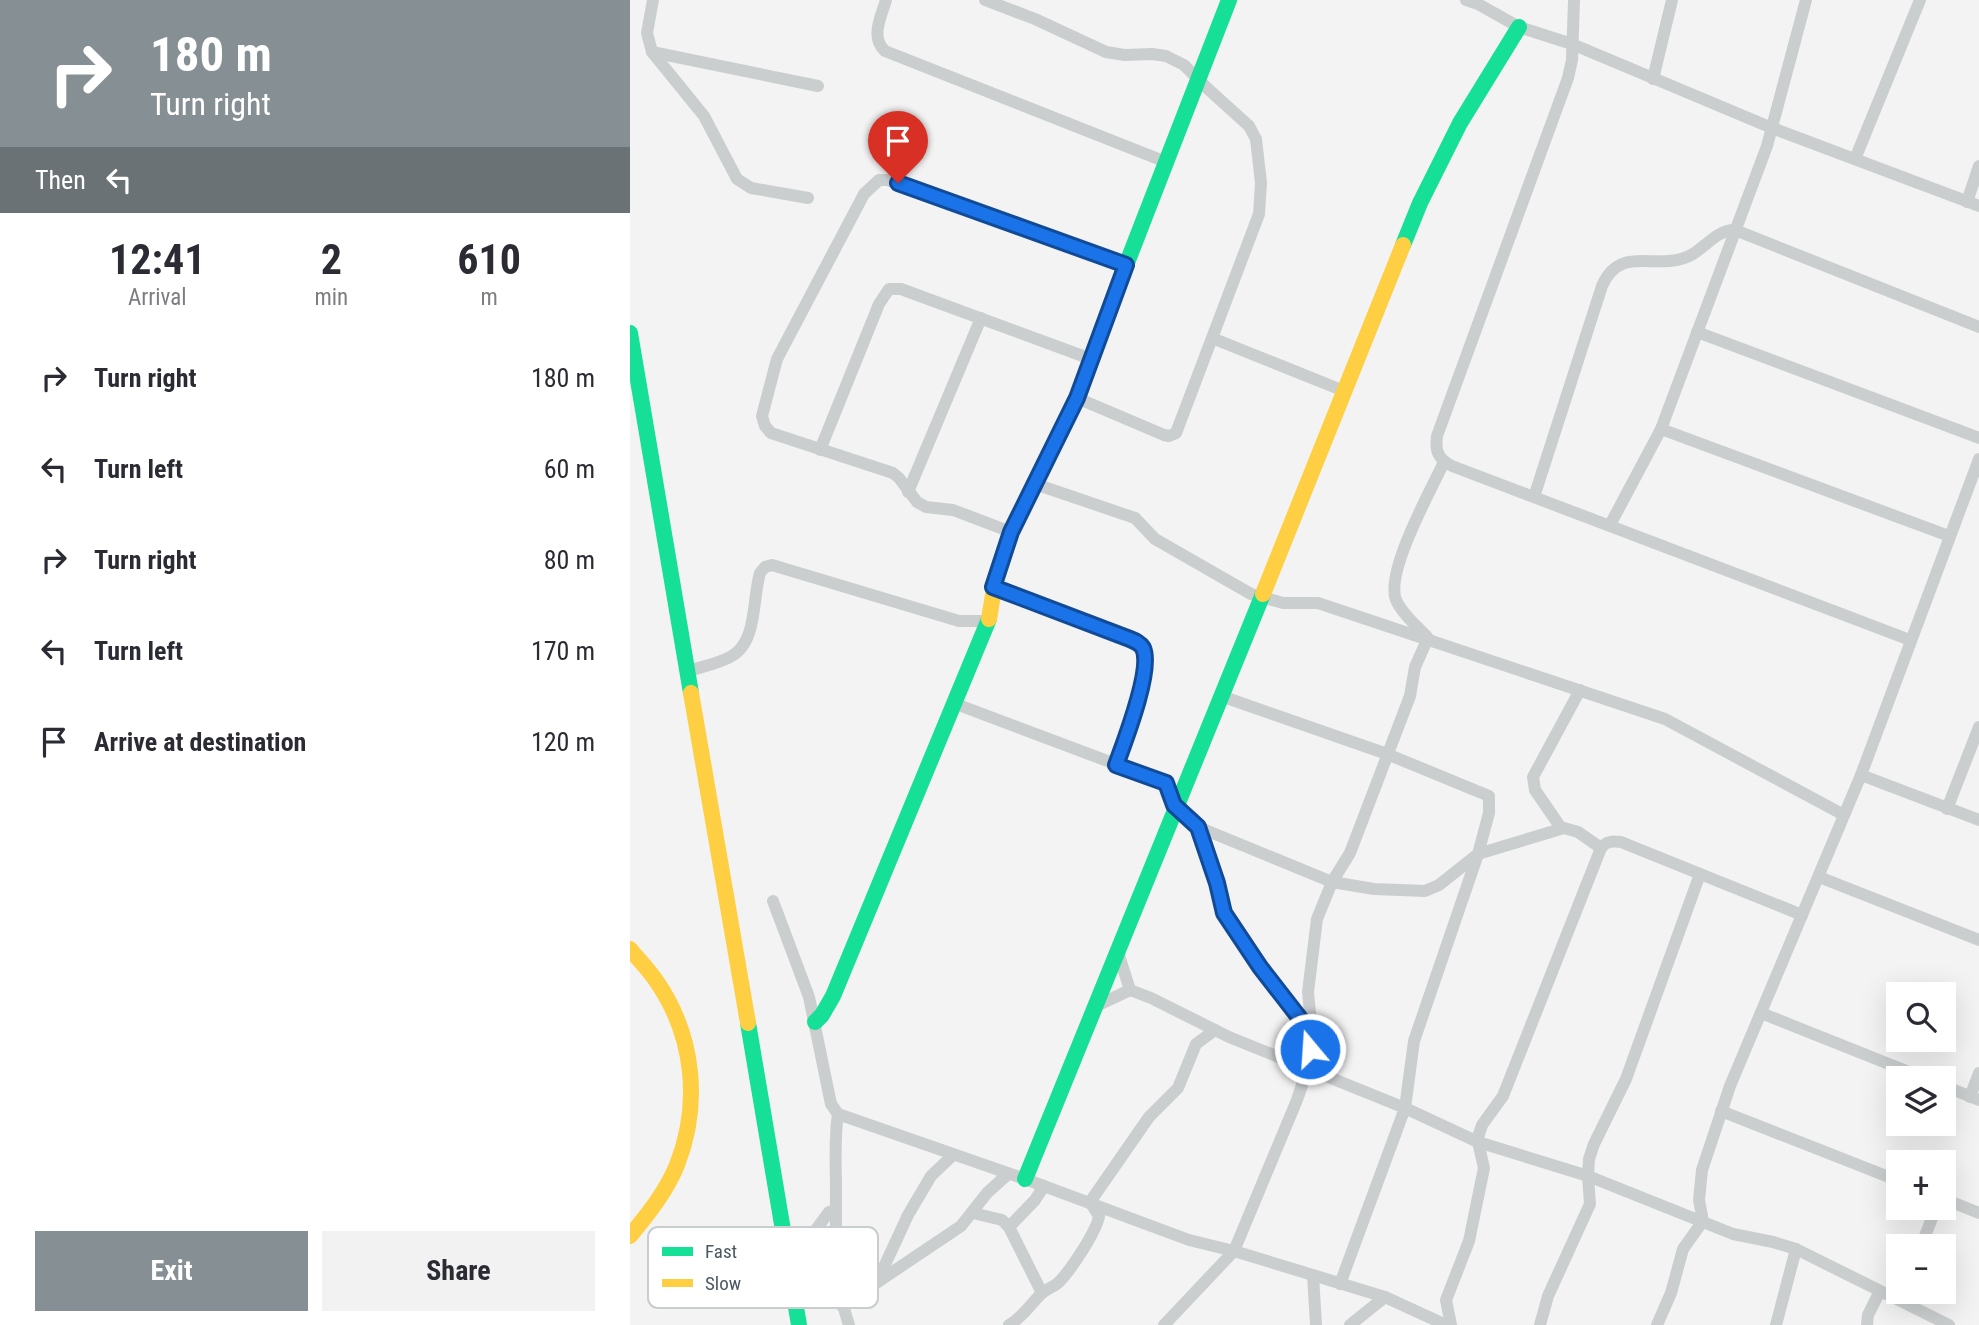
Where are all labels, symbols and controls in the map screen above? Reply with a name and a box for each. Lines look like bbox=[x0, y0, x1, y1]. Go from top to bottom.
text: 180 m bbox=[150, 26, 272, 83]
icon: right bbox=[35, 28, 126, 119]
text: Turn right bbox=[150, 85, 271, 123]
pin bbox=[868, 111, 928, 183]
icon: arrive bbox=[879, 122, 917, 160]
icon: left bbox=[100, 161, 138, 199]
text: Then bbox=[35, 165, 86, 195]
text: 12:41 bbox=[109, 235, 205, 284]
text: 2 bbox=[321, 235, 342, 284]
text: 610 bbox=[457, 235, 521, 284]
text: Arrival bbox=[128, 284, 186, 311]
text: min bbox=[314, 284, 348, 311]
text: m bbox=[480, 284, 498, 311]
icon: right bbox=[35, 359, 73, 397]
text: Turn right bbox=[94, 363, 196, 393]
text: 180 m bbox=[531, 363, 595, 393]
icon: left bbox=[35, 450, 73, 488]
text: Turn left bbox=[94, 454, 183, 484]
text: 60 m bbox=[544, 454, 595, 484]
icon: right bbox=[35, 541, 73, 579]
text: Turn right bbox=[94, 545, 196, 575]
text: 80 m bbox=[544, 545, 595, 575]
icon: left bbox=[35, 632, 73, 670]
text: Turn left bbox=[94, 636, 183, 666]
text: 170 m bbox=[531, 636, 595, 666]
icon: arrive bbox=[35, 723, 73, 761]
text: Arrive at destination bbox=[94, 727, 306, 757]
text: 120 m bbox=[531, 727, 595, 757]
map controls bbox=[1886, 982, 1956, 1304]
button: search bbox=[1886, 982, 1956, 1052]
position arrow bbox=[1273, 1012, 1347, 1086]
button: layers bbox=[1886, 1066, 1956, 1136]
button: + bbox=[1886, 1150, 1956, 1220]
legend bbox=[648, 1227, 878, 1308]
button: Exit bbox=[35, 1231, 308, 1311]
button: Share bbox=[322, 1231, 595, 1311]
button: − bbox=[1886, 1234, 1956, 1304]
text: Fast bbox=[705, 1240, 737, 1263]
text: Slow bbox=[705, 1272, 741, 1295]

